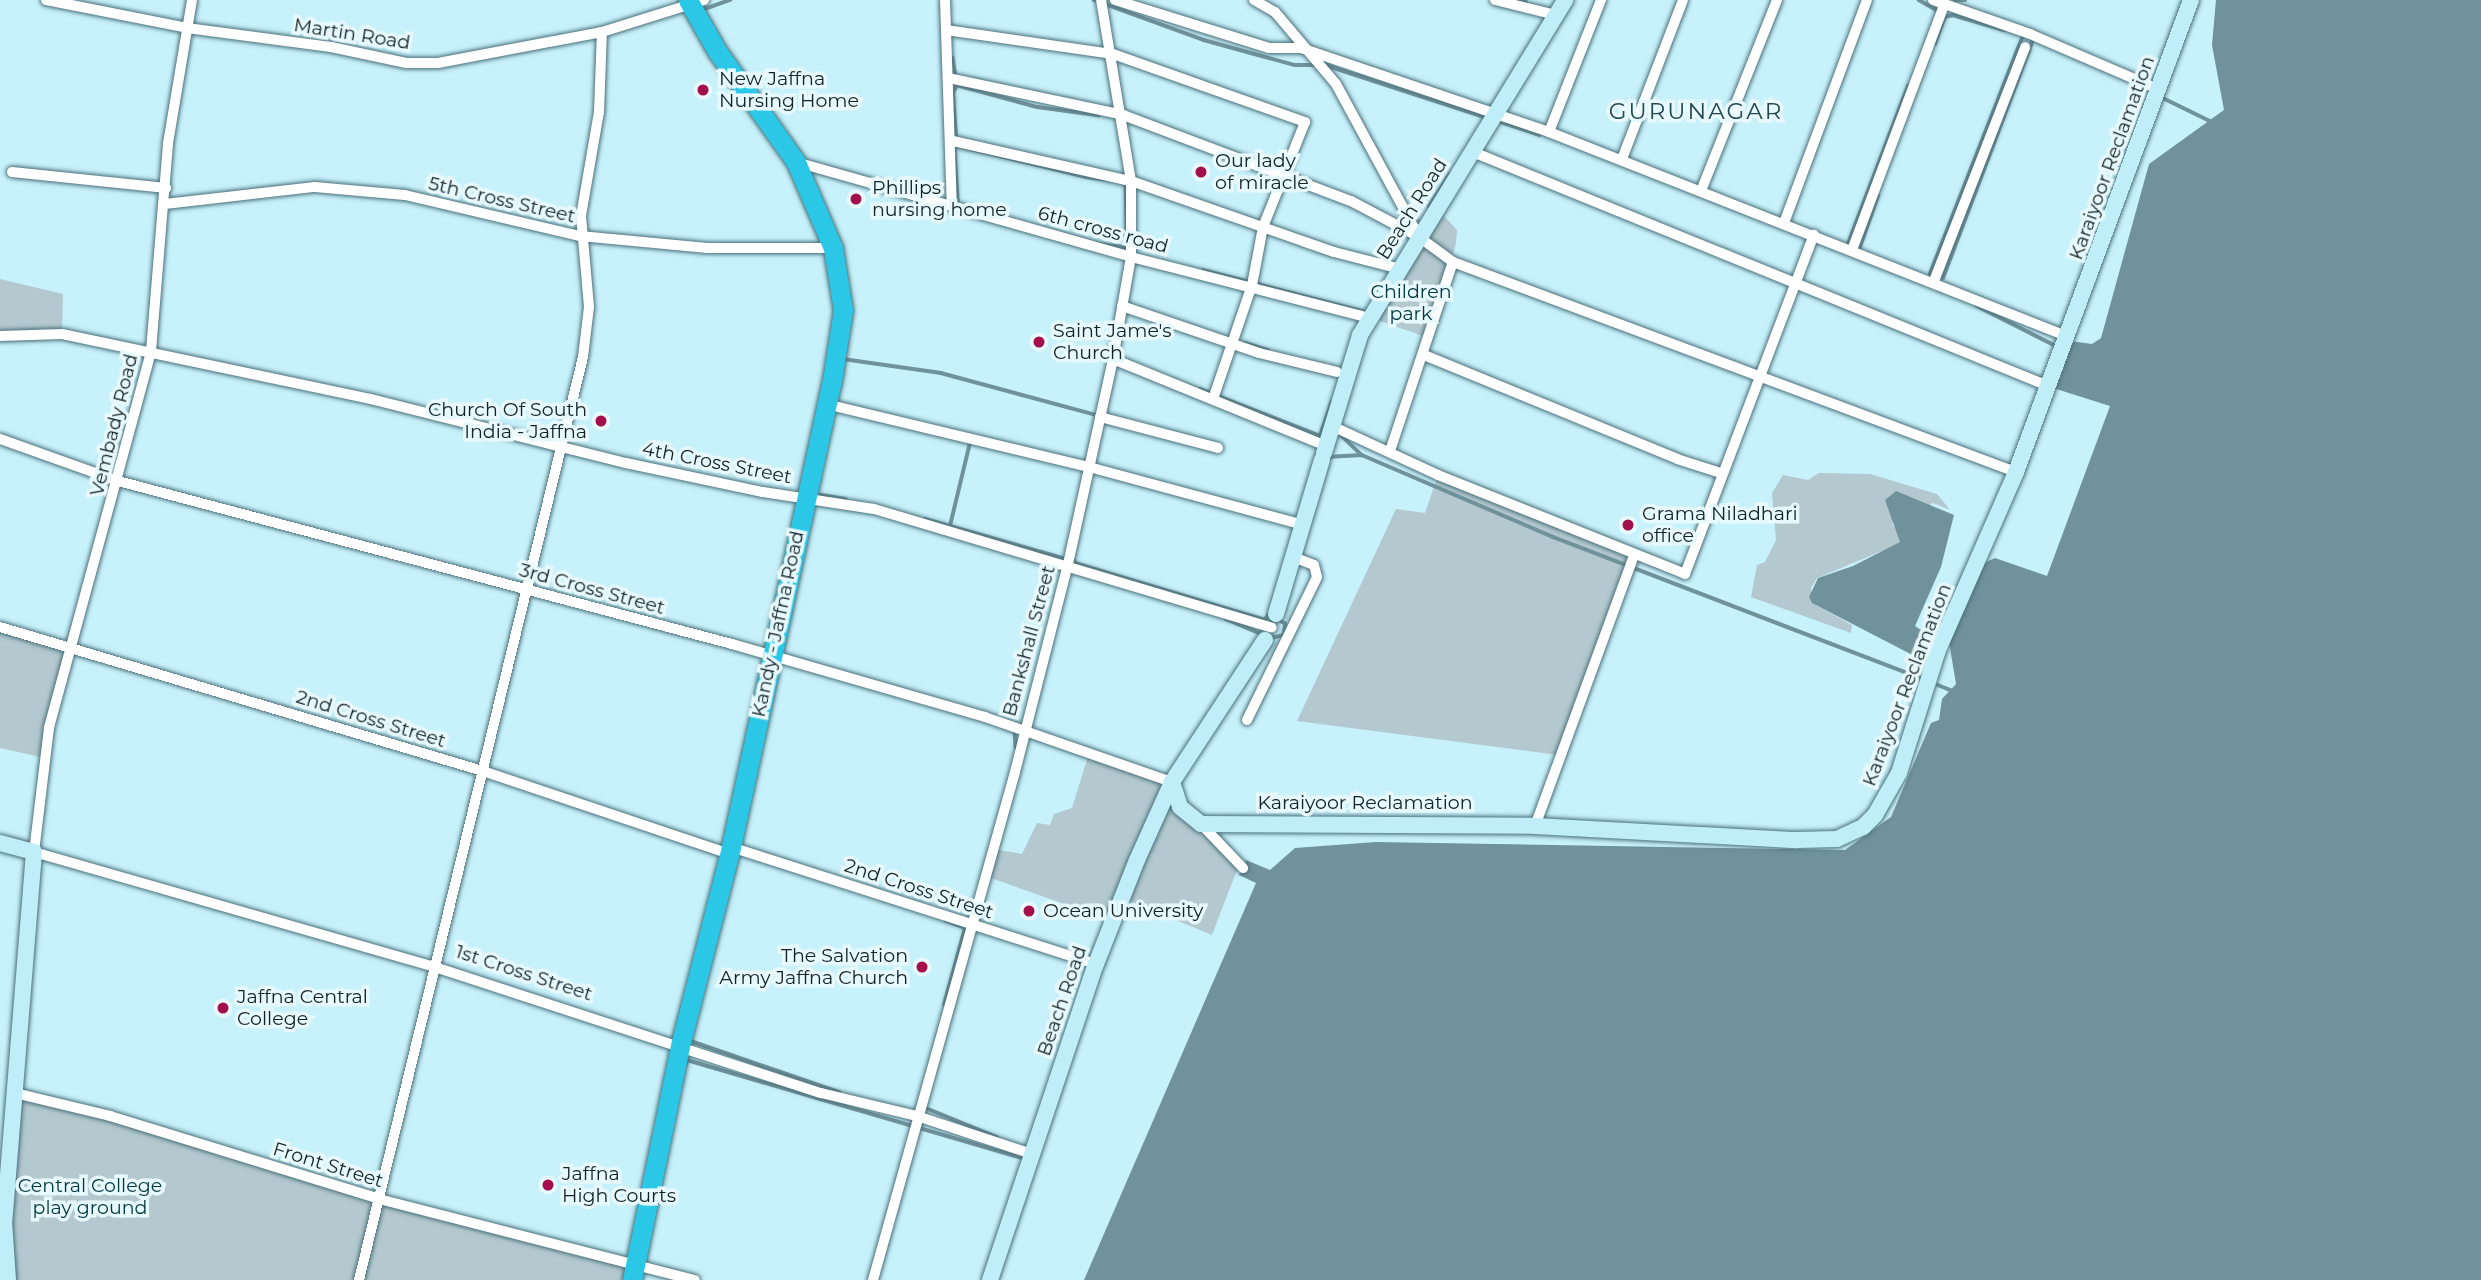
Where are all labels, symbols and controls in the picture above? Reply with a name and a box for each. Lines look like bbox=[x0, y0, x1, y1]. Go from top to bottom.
street label: Martin Road bbox=[292, 14, 412, 54]
street label: Karaiyoor Reclamation bbox=[2065, 53, 2159, 263]
place label: New Jaffna Nursing Home bbox=[719, 68, 859, 112]
marker: New Jaffna Nursing Home bbox=[693, 80, 713, 100]
district label: GURUNAGAR bbox=[1610, 97, 1782, 125]
place label: Our lady of miracle bbox=[1215, 150, 1309, 194]
street label: Beach Road bbox=[1372, 154, 1452, 264]
marker: Our lady of miracle bbox=[1193, 164, 1209, 180]
street label: 5th Cross Street bbox=[426, 172, 578, 228]
place label: Phillips nursing home bbox=[872, 177, 1007, 221]
marker: Phillips nursing home bbox=[846, 189, 866, 209]
street label: 6th cross road bbox=[1035, 202, 1171, 258]
park label: Children park bbox=[1370, 281, 1452, 325]
place label: Saint Jame's Church bbox=[1053, 320, 1172, 364]
marker: Saint Jame's Church bbox=[1031, 334, 1047, 350]
street label: Vembady Road bbox=[85, 352, 143, 498]
place label: Church Of South India - Jaffna bbox=[428, 399, 587, 443]
marker: Church Of South India - Jaffna bbox=[593, 413, 609, 429]
street label: 4th Cross Street bbox=[640, 437, 794, 489]
place label: Grama Niladhari office bbox=[1642, 503, 1797, 547]
marker: Grama Niladhari office bbox=[1620, 517, 1636, 533]
street label: Kandy - Jaffna Road bbox=[747, 529, 809, 719]
street label: 3rd Cross Street bbox=[517, 559, 667, 619]
street label: Bankshall Street bbox=[998, 563, 1060, 719]
street label: Karaiyoor Reclamation bbox=[1858, 581, 1956, 789]
street label: 2nd Cross Street bbox=[293, 685, 449, 753]
street label: Karaiyoor Reclamation bbox=[1257, 792, 1473, 814]
street label: 2nd Cross Street bbox=[842, 854, 996, 924]
place label: Ocean University bbox=[1043, 900, 1203, 922]
marker: Ocean University bbox=[1021, 903, 1037, 919]
street label: 1st Cross Street bbox=[453, 940, 595, 1006]
street label: Beach Road bbox=[1033, 943, 1091, 1059]
place label: The Salvation Army Jaffna Church bbox=[719, 945, 908, 989]
marker: The Salvation Army Jaffna Church bbox=[914, 959, 930, 975]
place label: Jaffna Central College bbox=[237, 986, 368, 1030]
marker: Jaffna Central College bbox=[215, 1000, 231, 1016]
street label: Front Street bbox=[270, 1137, 386, 1193]
place label: Jaffna High Courts bbox=[562, 1163, 676, 1207]
park label: Central College play ground bbox=[18, 1175, 162, 1219]
marker: Jaffna High Courts bbox=[540, 1177, 556, 1193]

